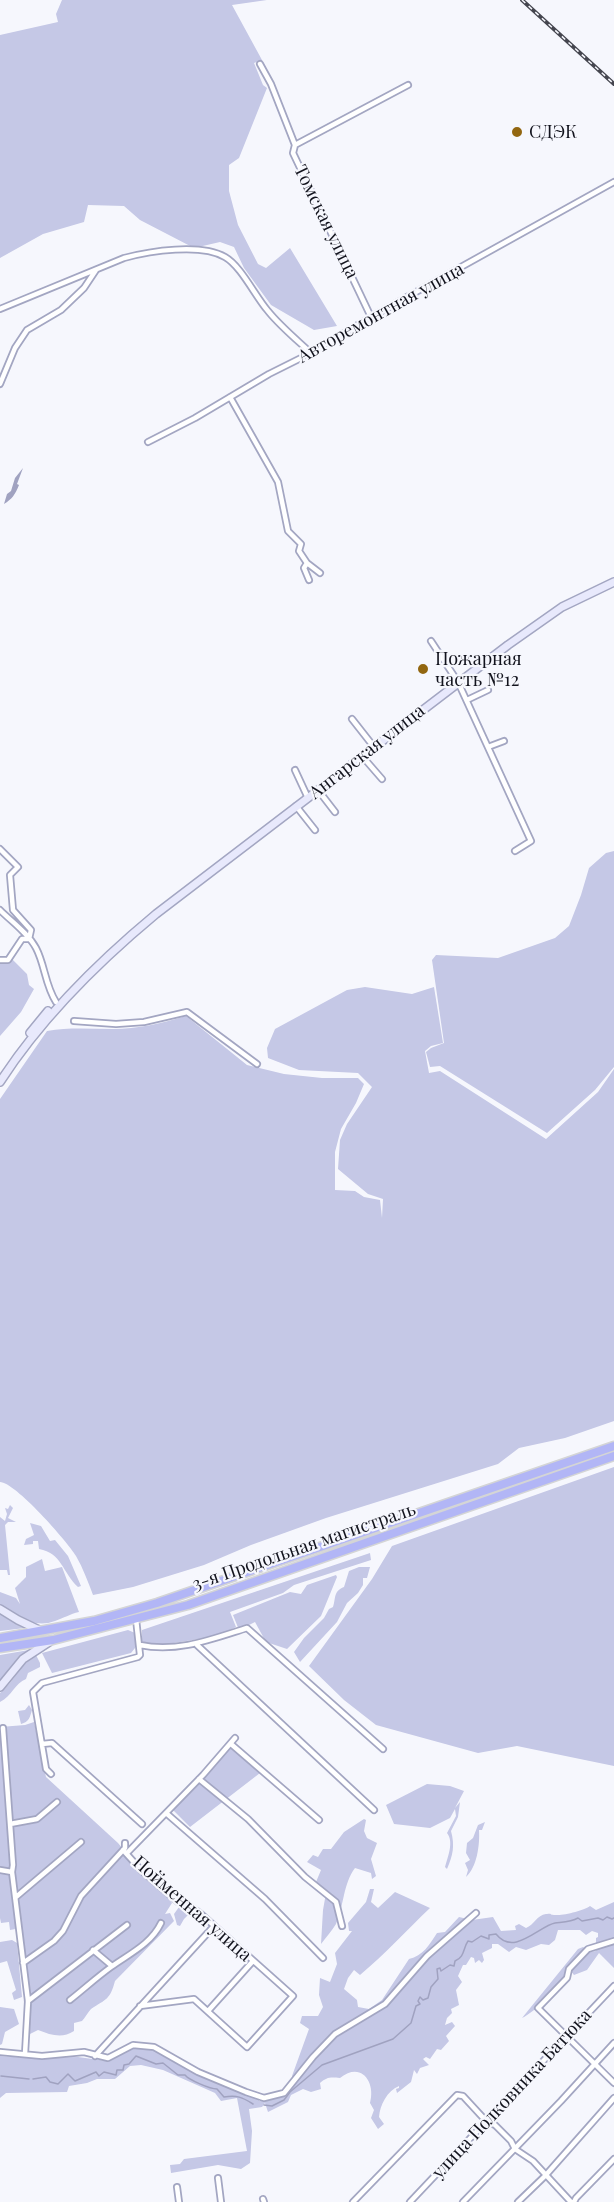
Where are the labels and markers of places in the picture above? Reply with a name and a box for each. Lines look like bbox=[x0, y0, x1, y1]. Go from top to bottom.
place label: СДЭК bbox=[529, 121, 577, 143]
marker: СДЭК bbox=[510, 125, 524, 139]
place label: Пожарная часть №12 bbox=[435, 648, 522, 690]
marker: Пожарная часть №12 bbox=[416, 662, 430, 676]

